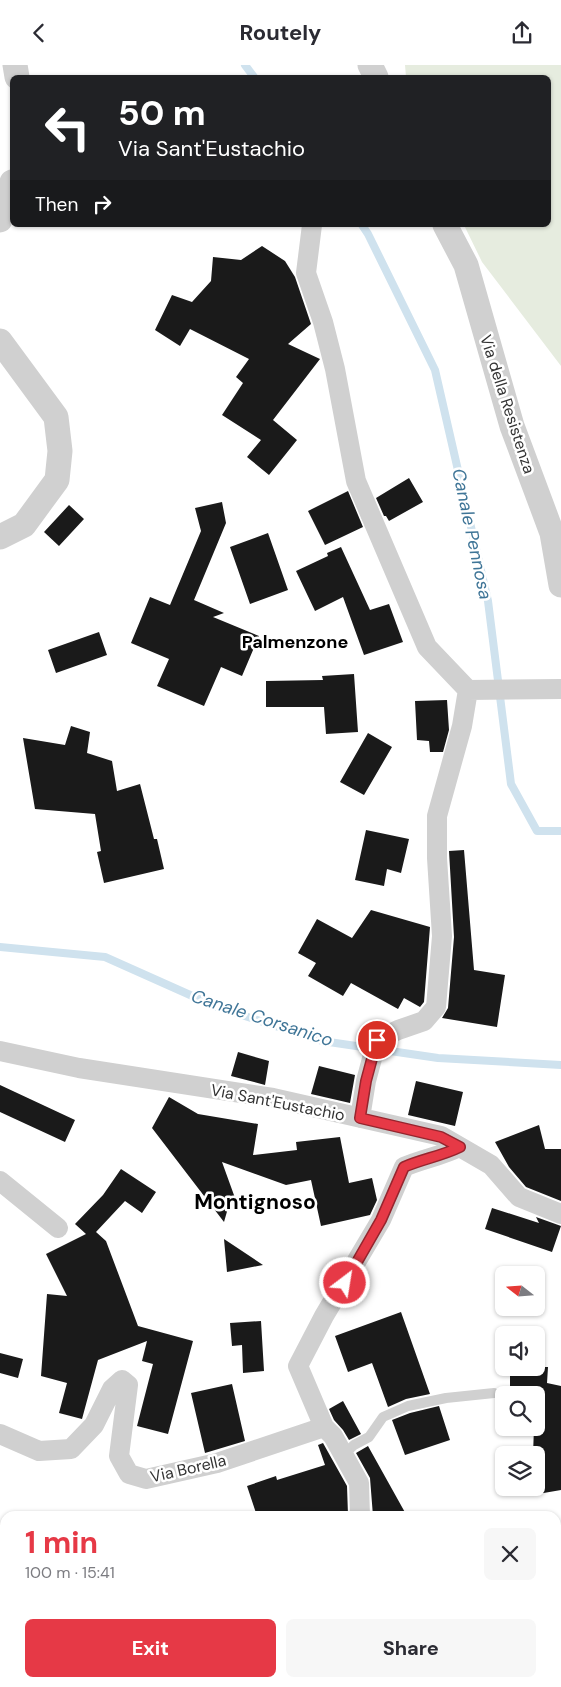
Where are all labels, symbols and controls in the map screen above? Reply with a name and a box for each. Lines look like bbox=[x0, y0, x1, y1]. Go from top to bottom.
text: Routely bbox=[240, 18, 321, 47]
icon: back bbox=[25, 19, 53, 47]
icon: share bbox=[508, 19, 536, 47]
text: 50 m bbox=[118, 90, 206, 136]
icon: left bbox=[35, 95, 100, 160]
text: Via Sant'Eustachio bbox=[118, 134, 305, 163]
icon: right bbox=[88, 190, 116, 218]
text: Then bbox=[35, 192, 78, 217]
street label: Via della Resistenza bbox=[475, 332, 540, 476]
water label: Canale Pennosa bbox=[446, 466, 498, 602]
district label: Palmenzone bbox=[242, 630, 348, 654]
water label: Canale Corsanico bbox=[188, 984, 336, 1052]
pin bbox=[356, 1019, 398, 1061]
icon: arrive bbox=[363, 1026, 391, 1054]
street label: Via Sant'Eustachio bbox=[209, 1079, 347, 1126]
district label: Montignoso bbox=[194, 1188, 316, 1216]
position arrow bbox=[318, 1256, 370, 1308]
north arrow bbox=[495, 1266, 545, 1316]
map controls bbox=[495, 1266, 545, 1496]
button: sound bbox=[495, 1326, 545, 1376]
button: search bbox=[495, 1386, 545, 1436]
button: layers bbox=[495, 1446, 545, 1496]
street label: Via Borella bbox=[148, 1450, 228, 1487]
text: 1 min bbox=[25, 1523, 98, 1562]
button: close bbox=[484, 1528, 536, 1580]
text: 100 m · 15:41 bbox=[25, 1562, 115, 1583]
button: Exit bbox=[25, 1619, 276, 1677]
button: Share bbox=[286, 1619, 536, 1677]

